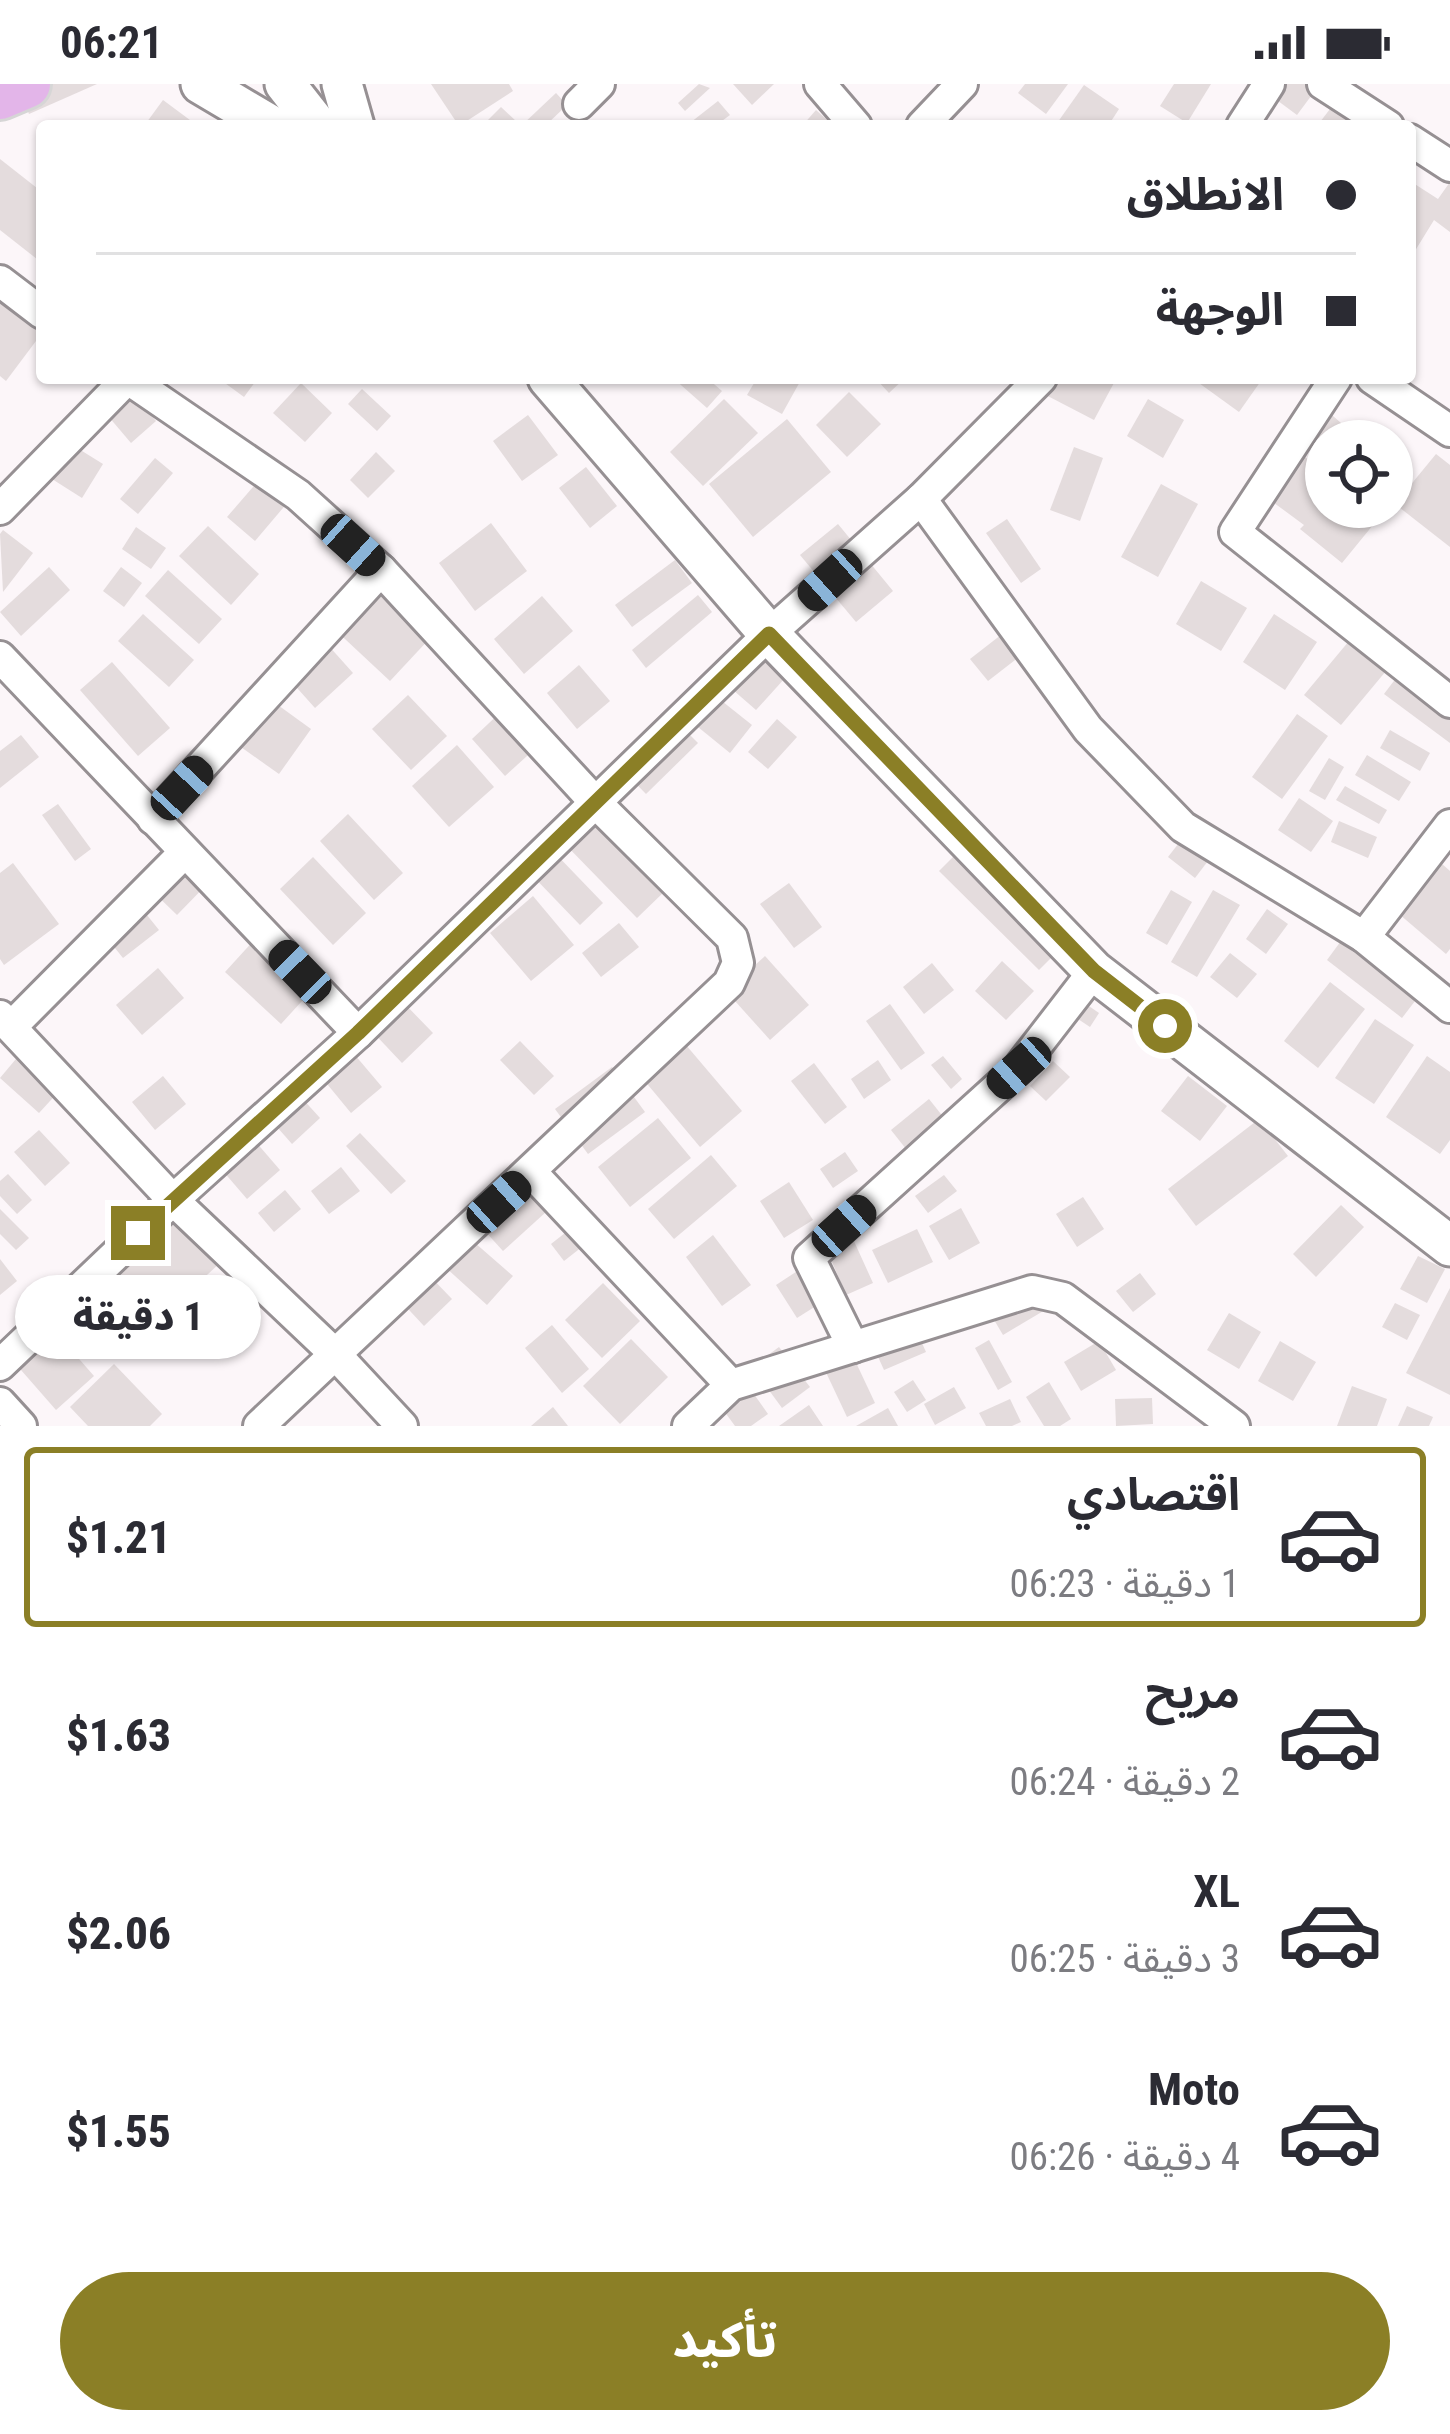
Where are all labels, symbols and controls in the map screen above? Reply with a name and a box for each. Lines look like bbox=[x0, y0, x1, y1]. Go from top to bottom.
text: 06:21 bbox=[60, 16, 163, 69]
text: الانطلاق bbox=[1127, 168, 1284, 221]
text: الوجهة bbox=[1156, 283, 1284, 336]
map controls bbox=[1305, 420, 1413, 528]
button: locate bbox=[1305, 420, 1413, 528]
car bbox=[314, 508, 392, 582]
car bbox=[791, 543, 869, 617]
car bbox=[144, 749, 220, 827]
car bbox=[262, 934, 338, 1010]
route start bbox=[1138, 999, 1192, 1053]
car bbox=[980, 1031, 1058, 1105]
car bbox=[460, 1165, 538, 1239]
car bbox=[805, 1189, 883, 1263]
route end bbox=[111, 1206, 165, 1260]
callout: 1 دقيقة bbox=[15, 1275, 261, 1359]
text: 1 دقيقة bbox=[73, 1294, 203, 1340]
text: اقتصادي bbox=[1067, 1468, 1240, 1521]
icon: car bbox=[1276, 1483, 1384, 1591]
text: $1.21 bbox=[66, 1511, 171, 1564]
text: 1 دقيقة · 06:23 bbox=[1009, 1561, 1240, 1607]
text: مريح bbox=[1145, 1666, 1240, 1719]
icon: car bbox=[1276, 1681, 1384, 1789]
text: $1.63 bbox=[66, 1709, 171, 1762]
text: 2 دقيقة · 06:24 bbox=[1009, 1759, 1240, 1805]
text: XL bbox=[1193, 1865, 1240, 1918]
icon: car bbox=[1276, 1879, 1384, 1987]
text: $2.06 bbox=[66, 1907, 171, 1960]
text: 3 دقيقة · 06:25 bbox=[1009, 1936, 1240, 1982]
text: Moto bbox=[1148, 2063, 1240, 2116]
icon: car bbox=[1276, 2077, 1384, 2185]
text: $1.55 bbox=[66, 2105, 171, 2158]
text: 4 دقيقة · 06:26 bbox=[1009, 2134, 1240, 2180]
button: تأكيد bbox=[60, 2272, 1390, 2410]

